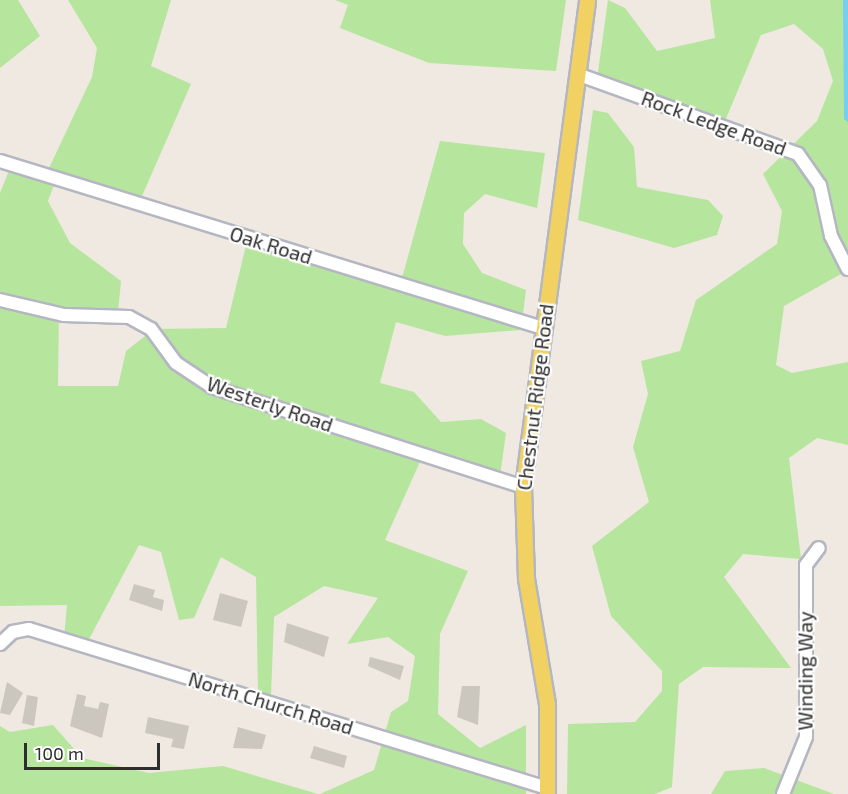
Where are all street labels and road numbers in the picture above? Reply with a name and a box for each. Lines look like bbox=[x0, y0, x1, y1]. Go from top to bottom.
street label: Rock Ledge Road bbox=[638, 86, 790, 160]
street label: Oak Road bbox=[227, 221, 315, 269]
street label: Chestnut Ridge Road bbox=[512, 302, 558, 492]
street label: Westerly Road bbox=[203, 371, 337, 437]
street label: Winding Way bbox=[793, 611, 817, 731]
street label: North Church Road bbox=[186, 666, 356, 740]

